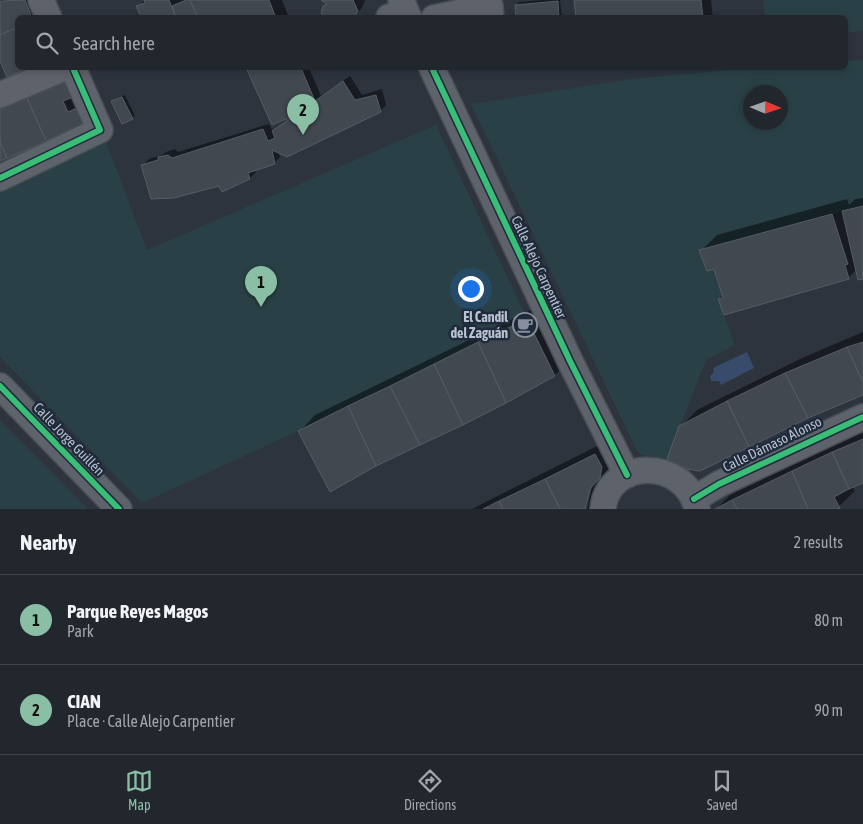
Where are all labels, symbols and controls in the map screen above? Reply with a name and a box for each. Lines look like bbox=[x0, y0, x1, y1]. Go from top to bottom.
search box bbox=[15, 15, 848, 70]
icon: search bbox=[33, 29, 61, 57]
text: Search here bbox=[73, 32, 155, 54]
north arrow bbox=[743, 85, 788, 130]
pin: 2 bbox=[287, 94, 319, 135]
street label: Calle Alejo Carpentier bbox=[508, 213, 570, 322]
pin: 1 bbox=[245, 266, 277, 307]
your location bbox=[458, 276, 484, 302]
place label: El Candil del Zaguán bbox=[450, 309, 508, 341]
cafe icon: El Candil del Zaguán bbox=[512, 312, 538, 338]
street label: Calle Jorge Guillén bbox=[30, 399, 108, 479]
street label: Calle Dámaso Alonso bbox=[720, 413, 824, 475]
text: Nearby bbox=[20, 530, 76, 554]
text: 2 results bbox=[793, 533, 843, 551]
text: Parque Reyes Magos bbox=[67, 600, 208, 622]
text: 1 bbox=[32, 611, 40, 629]
text: 80 m bbox=[814, 611, 843, 629]
text: Park bbox=[67, 622, 94, 640]
text: CIAN bbox=[67, 690, 101, 712]
text: 2 bbox=[32, 701, 40, 719]
text: 90 m bbox=[814, 701, 843, 719]
text: Place · Calle Alejo Carpentier bbox=[67, 712, 235, 730]
tab: Map bbox=[125, 767, 153, 813]
tab: Directions bbox=[404, 767, 456, 813]
tab: Saved bbox=[707, 767, 738, 813]

